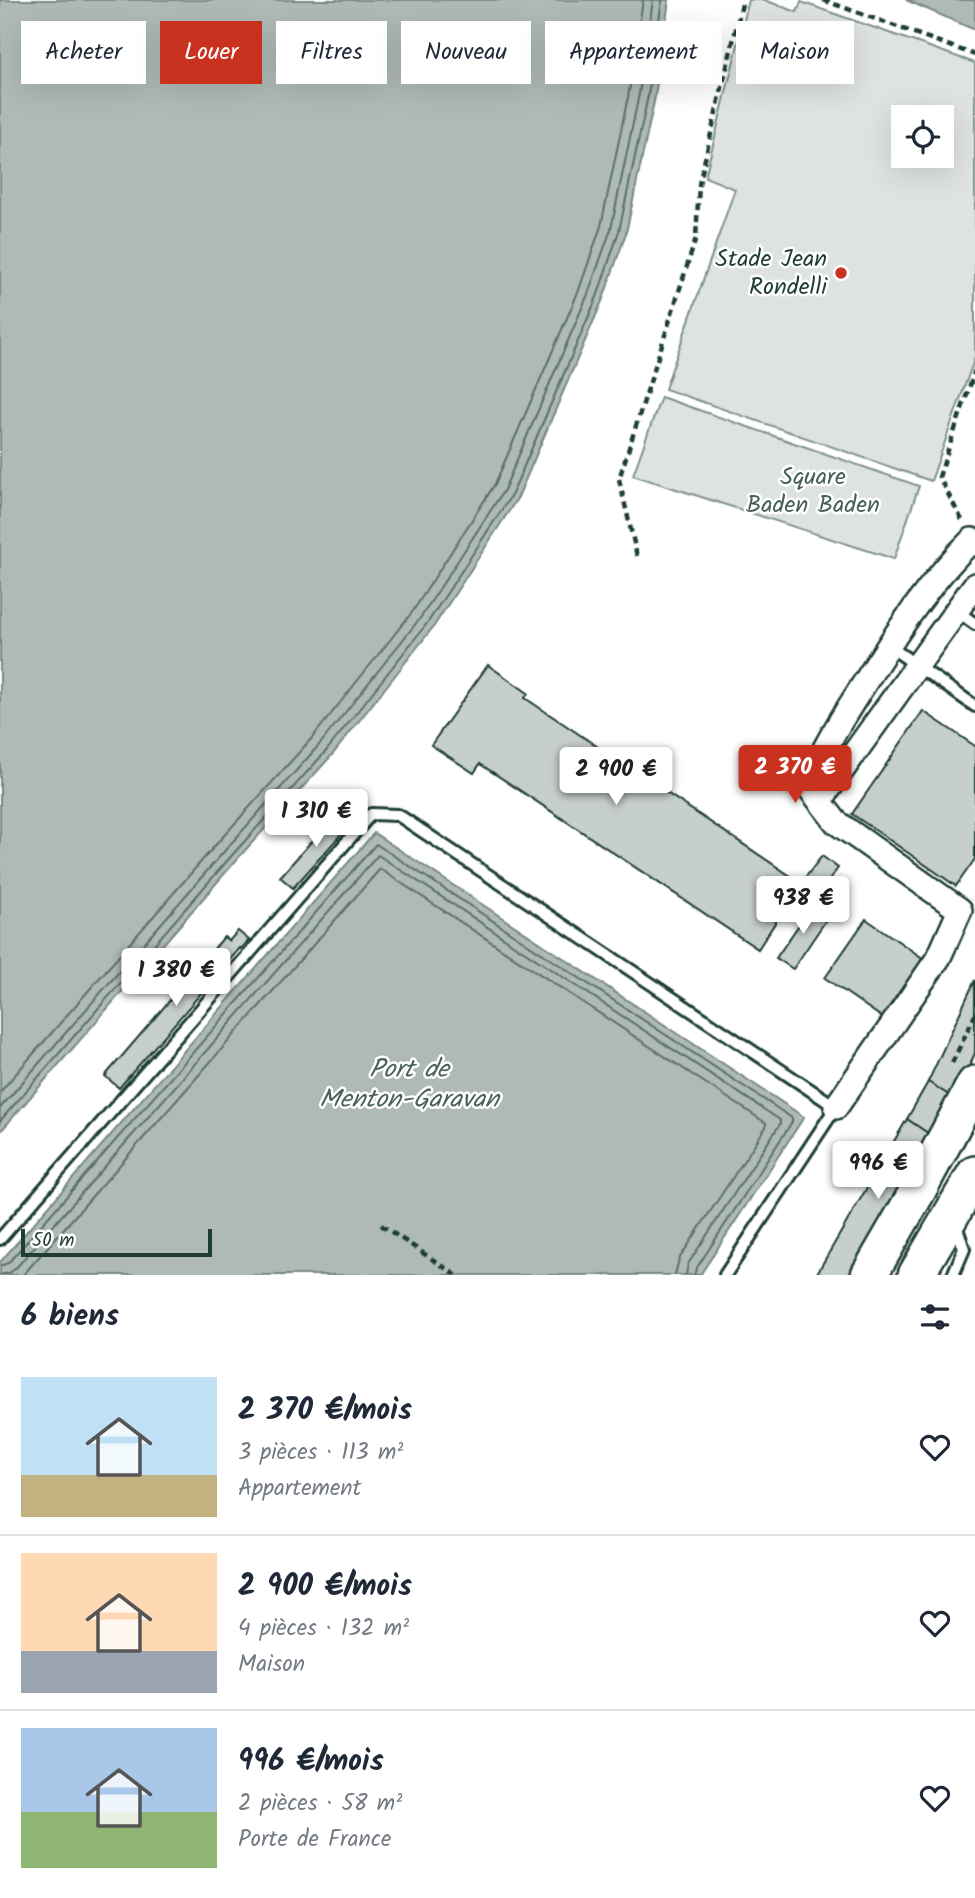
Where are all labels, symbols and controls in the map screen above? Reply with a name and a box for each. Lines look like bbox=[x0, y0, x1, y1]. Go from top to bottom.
chip: Acheter bbox=[21, 21, 146, 84]
chip: Louer bbox=[160, 21, 262, 84]
chip: Filtres bbox=[276, 21, 387, 84]
chip: Nouveau bbox=[401, 21, 531, 84]
chip: Appartement bbox=[545, 21, 722, 84]
chip: Maison bbox=[736, 21, 854, 84]
map controls bbox=[891, 105, 954, 168]
button: locate bbox=[891, 105, 954, 168]
place label: Stade Jean Rondelli bbox=[715, 240, 828, 307]
marker: Stade Jean Rondelli bbox=[833, 265, 849, 281]
park label: Square Baden Baden bbox=[746, 458, 880, 525]
pin: 2 370 € bbox=[730, 746, 860, 805]
pin: 2 900 € bbox=[551, 748, 681, 807]
text: 2 370 € bbox=[755, 750, 835, 786]
text: 2 900 € bbox=[576, 752, 656, 788]
pin: 1 310 € bbox=[251, 790, 381, 849]
text: 1 310 € bbox=[281, 794, 351, 830]
pin: 938 € bbox=[754, 876, 852, 936]
text: 938 € bbox=[772, 881, 834, 917]
pin: 1 380 € bbox=[111, 948, 241, 1008]
text: 1 380 € bbox=[137, 953, 215, 989]
water label: Port de Menton-Garavan bbox=[319, 1049, 501, 1121]
pin: 996 € bbox=[829, 1142, 927, 1201]
text: 996 € bbox=[848, 1146, 908, 1182]
scale bar bbox=[21, 1226, 212, 1258]
text: 50 m bbox=[32, 1226, 74, 1256]
text: 6 biens bbox=[21, 1293, 119, 1341]
icon: filters bbox=[916, 1298, 954, 1336]
text: 2 370 €/mois bbox=[238, 1387, 412, 1435]
icon: home bbox=[77, 1405, 161, 1489]
icon: heart bbox=[916, 1428, 954, 1466]
text: 3 pièces · 113 m² bbox=[238, 1435, 403, 1471]
text: Appartement bbox=[238, 1471, 361, 1507]
text: 2 900 €/mois bbox=[238, 1563, 412, 1611]
icon: home bbox=[77, 1581, 161, 1665]
icon: heart bbox=[916, 1604, 954, 1642]
text: 4 pièces · 132 m² bbox=[238, 1611, 409, 1647]
text: Maison bbox=[238, 1647, 305, 1683]
text: 996 €/mois bbox=[238, 1738, 384, 1786]
icon: home bbox=[77, 1756, 161, 1840]
icon: heart bbox=[916, 1779, 954, 1817]
text: 2 pièces · 58 m² bbox=[238, 1786, 402, 1822]
text: Porte de France bbox=[238, 1822, 391, 1858]

